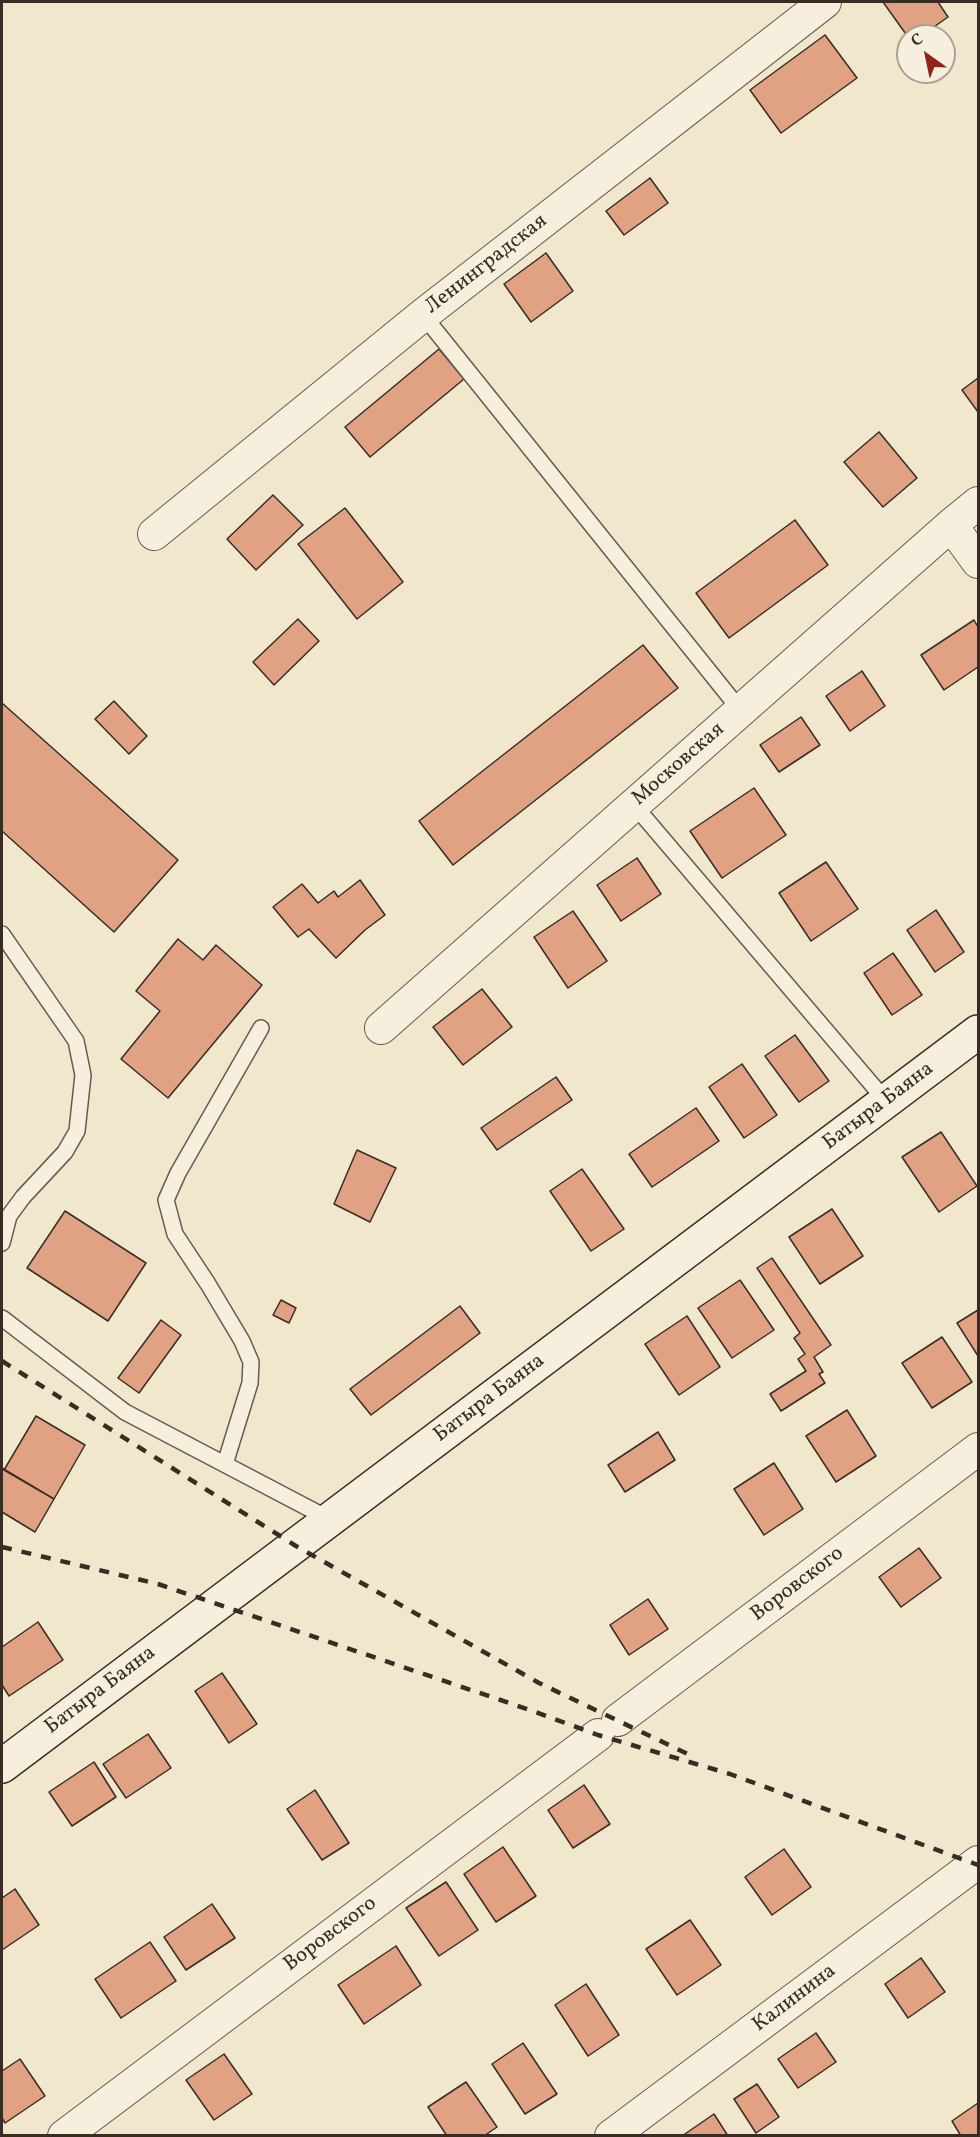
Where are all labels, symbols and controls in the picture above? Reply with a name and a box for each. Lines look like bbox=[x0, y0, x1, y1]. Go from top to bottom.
north arrow bbox=[896, 24, 956, 84]
text: С bbox=[907, 29, 928, 53]
street label: Ленинградская bbox=[421, 209, 553, 321]
street label: Московская bbox=[628, 718, 730, 812]
street label: Батыра Баяна bbox=[819, 1057, 939, 1157]
street label: Батыра Баяна bbox=[430, 1349, 550, 1449]
street label: Воровского bbox=[747, 1542, 849, 1628]
street label: Батыра Баяна bbox=[41, 1641, 161, 1741]
street label: Воровского bbox=[280, 1892, 382, 1978]
street label: Калинина bbox=[748, 1960, 842, 2038]

